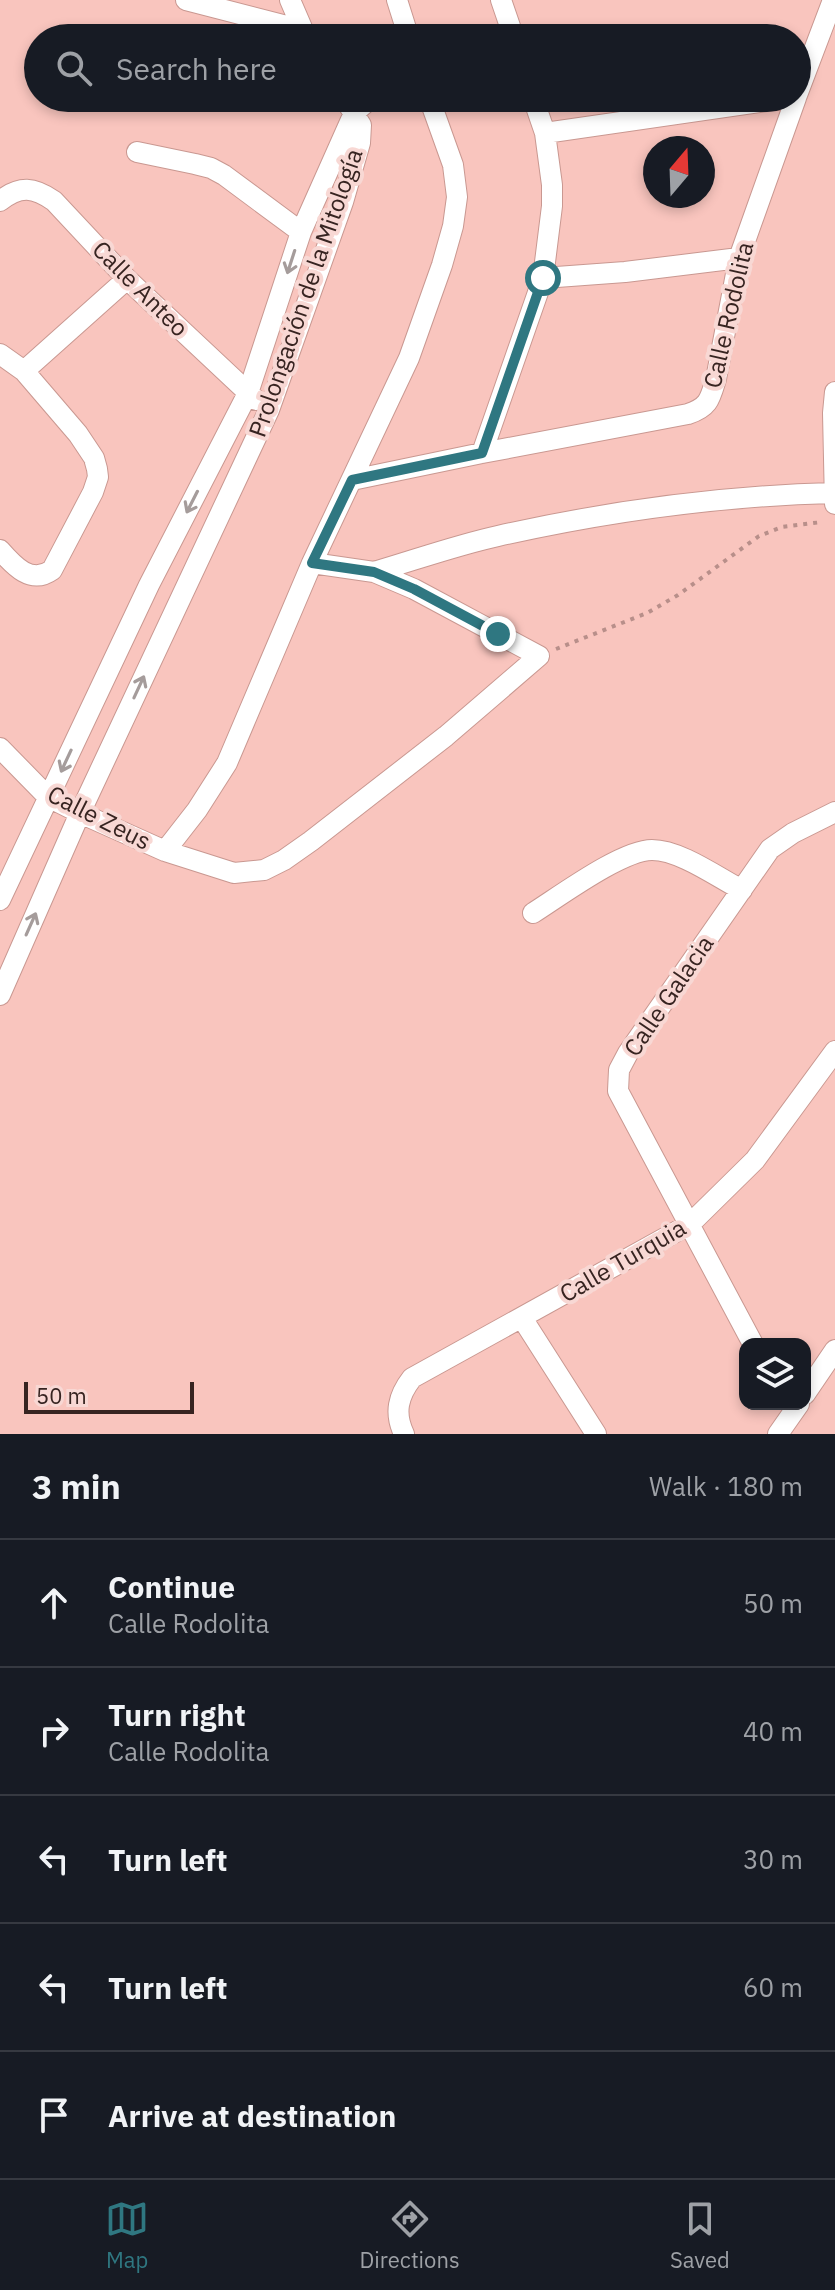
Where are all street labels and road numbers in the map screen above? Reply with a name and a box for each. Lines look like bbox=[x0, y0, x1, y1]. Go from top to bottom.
street label: Prolongación de la Mitología bbox=[241, 144, 370, 441]
street label: Calle Anteo bbox=[86, 233, 196, 343]
street label: Calle Rodolita bbox=[696, 238, 760, 391]
street label: Calle Zeus bbox=[42, 777, 157, 857]
street label: Calle Galacia bbox=[616, 929, 720, 1062]
street label: Calle Turquia bbox=[554, 1211, 692, 1309]

